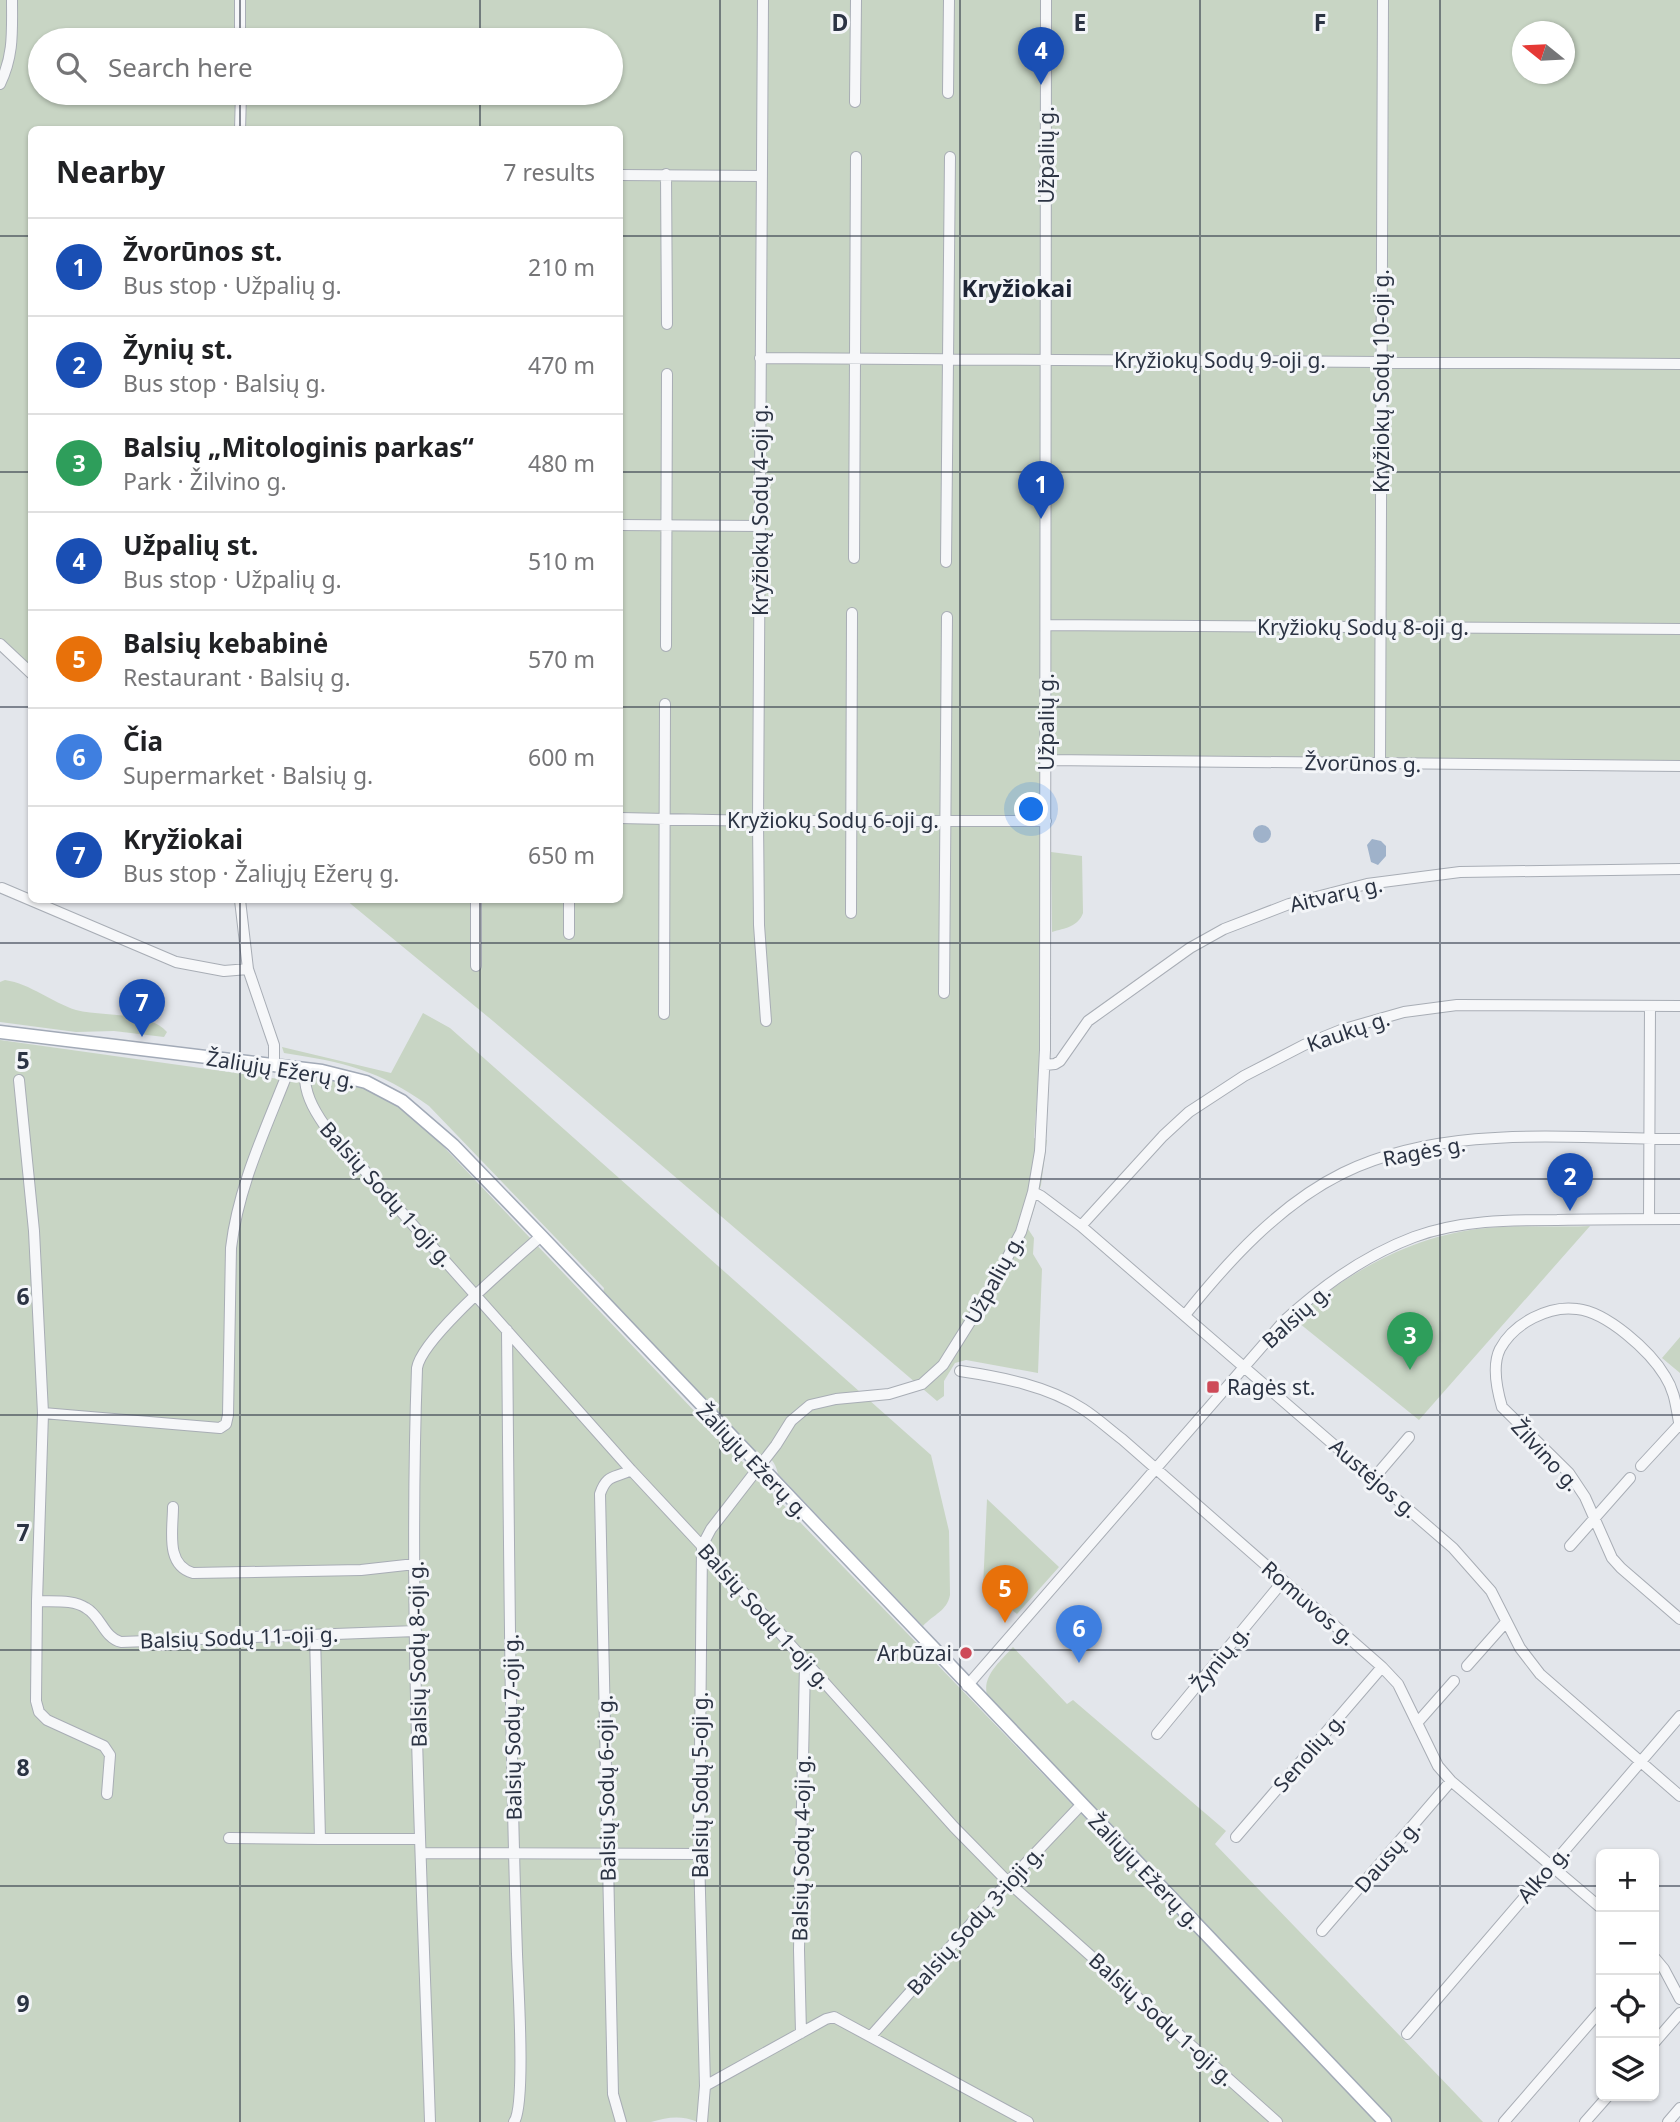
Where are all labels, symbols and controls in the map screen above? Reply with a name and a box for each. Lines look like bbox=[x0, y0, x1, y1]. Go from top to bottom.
text: D bbox=[832, 6, 848, 38]
text: E bbox=[1074, 6, 1086, 38]
text: F bbox=[1314, 6, 1326, 38]
north arrow bbox=[1512, 21, 1575, 84]
pin: 4 bbox=[1018, 27, 1064, 85]
search box bbox=[28, 28, 623, 105]
icon: search bbox=[52, 48, 90, 86]
text: Search here bbox=[108, 49, 253, 85]
street label: Užpalių g. bbox=[1032, 106, 1060, 204]
text: Nearby bbox=[56, 151, 165, 192]
text: 7 results bbox=[503, 156, 595, 188]
text: Žvorūnos st. bbox=[123, 233, 282, 269]
text: 1 bbox=[72, 251, 86, 283]
text: 210 m bbox=[528, 251, 595, 283]
text: Bus stop · Užpalių g. bbox=[123, 269, 342, 301]
street label: Kryžiokų Sodų 10-oji g. bbox=[1367, 269, 1395, 493]
district label: Kryžiokai bbox=[962, 271, 1072, 304]
text: Žynių st. bbox=[123, 331, 233, 367]
street label: Kryžiokų Sodų 9-oji g. bbox=[1114, 346, 1326, 374]
text: 2 bbox=[72, 349, 86, 381]
text: 470 m bbox=[528, 349, 595, 381]
text: Bus stop · Balsių g. bbox=[123, 367, 326, 399]
street label: Kryžiokų Sodų 4-oji g. bbox=[746, 404, 774, 616]
text: Balsių „Mitologinis parkas“ bbox=[123, 429, 474, 465]
text: 3 bbox=[72, 447, 86, 479]
text: 480 m bbox=[528, 447, 595, 479]
pin: 1 bbox=[1018, 461, 1064, 519]
text: Park · Žilvino g. bbox=[123, 465, 287, 497]
text: Užpalių st. bbox=[123, 527, 258, 563]
text: 4 bbox=[72, 545, 86, 577]
text: 510 m bbox=[528, 545, 595, 577]
text: Bus stop · Užpalių g. bbox=[123, 563, 342, 595]
street label: Kryžiokų Sodų 8-oji g. bbox=[1257, 613, 1469, 641]
text: Balsių kebabinė bbox=[123, 625, 328, 661]
text: 5 bbox=[72, 643, 86, 675]
text: 570 m bbox=[528, 643, 595, 675]
text: Restaurant · Balsių g. bbox=[123, 661, 351, 693]
street label: Užpalių g. bbox=[1032, 673, 1060, 771]
text: Čia bbox=[123, 723, 163, 759]
text: 6 bbox=[72, 741, 86, 773]
text: 600 m bbox=[528, 741, 595, 773]
street label: Žvorūnos g. bbox=[1304, 748, 1422, 778]
text: Supermarket · Balsių g. bbox=[123, 759, 373, 791]
your location bbox=[1014, 792, 1048, 826]
street label: Kryžiokų Sodų 6-oji g. bbox=[727, 806, 939, 834]
text: Kryžiokai bbox=[123, 821, 243, 857]
text: 7 bbox=[72, 839, 86, 871]
text: 650 m bbox=[528, 839, 595, 871]
text: Bus stop · Žaliųjų Ežerų g. bbox=[123, 857, 400, 889]
street label: Aitvarų g. bbox=[1287, 870, 1385, 918]
pin: 7 bbox=[119, 979, 165, 1037]
street label: Kaukų g. bbox=[1303, 1004, 1393, 1058]
street label: Žaliųjų Ežerų g. bbox=[204, 1043, 358, 1095]
text: 5 bbox=[16, 1044, 30, 1076]
street label: Balsių Sodų 1-oji g. bbox=[314, 1115, 460, 1273]
street label: Ragės g. bbox=[1380, 1129, 1468, 1173]
pin: 2 bbox=[1547, 1153, 1593, 1211]
street label: Užpalių g. bbox=[958, 1229, 1030, 1329]
street label: Balsių g. bbox=[1256, 1278, 1336, 1354]
text: 6 bbox=[16, 1280, 30, 1312]
pin: 3 bbox=[1387, 1312, 1433, 1370]
place label: Ragės st. bbox=[1227, 1373, 1315, 1401]
marker: Ragės st. bbox=[1205, 1379, 1221, 1395]
street label: Žaliųjų Ežerų g. bbox=[691, 1397, 815, 1525]
street label: Žilvino g. bbox=[1506, 1413, 1586, 1497]
street label: Austėjos g. bbox=[1324, 1432, 1424, 1524]
text: 7 bbox=[16, 1516, 30, 1548]
street label: Balsių Sodų 1-oji g. bbox=[692, 1537, 838, 1695]
street label: Romuvos g. bbox=[1256, 1554, 1362, 1652]
street label: Balsių Sodų 8-oji g. bbox=[401, 1560, 433, 1748]
pin: 5 bbox=[982, 1565, 1028, 1623]
pin: 6 bbox=[1056, 1605, 1102, 1663]
street label: Žynių g. bbox=[1185, 1619, 1255, 1697]
street label: Balsių Sodų 11-oji g. bbox=[139, 1620, 339, 1654]
street label: Balsių Sodų 7-oji g. bbox=[496, 1633, 528, 1821]
place label: Arbūzai bbox=[877, 1639, 952, 1667]
marker: Arbūzai bbox=[958, 1645, 974, 1661]
street label: Balsių Sodų 5-oji g. bbox=[686, 1692, 714, 1878]
street label: Balsių Sodų 6-oji g. bbox=[590, 1694, 622, 1882]
street label: Senolių g. bbox=[1267, 1706, 1351, 1798]
text: 8 bbox=[16, 1751, 30, 1783]
street label: Balsių Sodų 4-oji g. bbox=[785, 1754, 817, 1942]
street label: Žaliųjų Ežerų g. bbox=[1083, 1807, 1207, 1935]
street label: Dausų g. bbox=[1348, 1814, 1426, 1898]
street label: Balsių Sodų 3-ioji g. bbox=[900, 1839, 1050, 2001]
street label: Alko g. bbox=[1511, 1840, 1575, 1908]
map controls bbox=[1596, 1849, 1659, 2101]
button: + bbox=[1596, 1849, 1659, 1912]
button: − bbox=[1596, 1912, 1659, 1975]
street label: Balsių Sodų 1-oji g. bbox=[1083, 1946, 1241, 2092]
button: locate bbox=[1596, 1975, 1659, 2038]
text: 9 bbox=[16, 1987, 30, 2019]
button: layers bbox=[1596, 2038, 1659, 2101]

